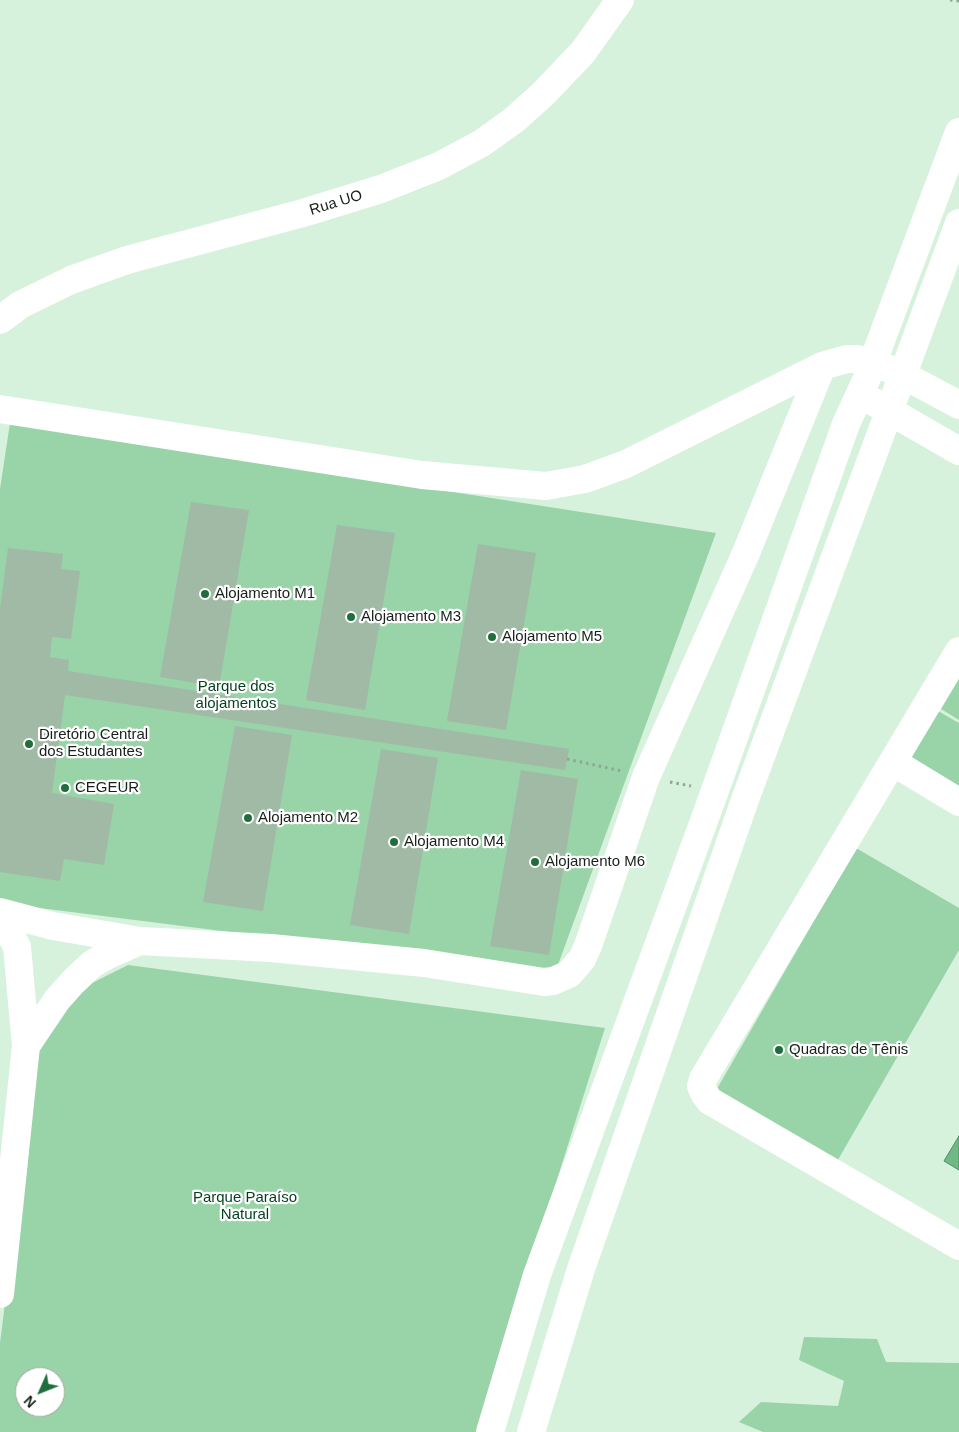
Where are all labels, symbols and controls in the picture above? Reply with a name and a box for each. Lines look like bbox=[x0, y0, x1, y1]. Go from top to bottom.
street label: Rua UO bbox=[307, 186, 365, 220]
place label: Alojamento M1 bbox=[215, 585, 315, 603]
marker: Alojamento M1 bbox=[199, 588, 211, 600]
place label: Alojamento M3 bbox=[361, 608, 461, 626]
marker: Alojamento M3 bbox=[345, 611, 357, 623]
place label: Alojamento M5 bbox=[502, 628, 602, 646]
marker: Alojamento M5 bbox=[486, 631, 498, 643]
park label: Parque dos alojamentos bbox=[196, 678, 276, 713]
place label: Diretório Central dos Estudantes bbox=[39, 726, 148, 761]
marker: Diretório Central dos Estudantes bbox=[23, 738, 35, 750]
place label: CEGEUR bbox=[75, 779, 139, 797]
marker: CEGEUR bbox=[59, 782, 71, 794]
place label: Alojamento M2 bbox=[258, 809, 358, 827]
marker: Alojamento M2 bbox=[242, 812, 254, 824]
place label: Alojamento M4 bbox=[404, 833, 504, 851]
marker: Alojamento M4 bbox=[388, 836, 400, 848]
place label: Alojamento M6 bbox=[545, 853, 645, 871]
marker: Alojamento M6 bbox=[529, 856, 541, 868]
place label: Quadras de Tênis bbox=[789, 1041, 908, 1059]
marker: Quadras de Tênis bbox=[773, 1044, 785, 1056]
park label: Parque Paraíso Natural bbox=[193, 1189, 297, 1224]
north arrow bbox=[15, 1367, 65, 1417]
text: N bbox=[21, 1393, 39, 1411]

